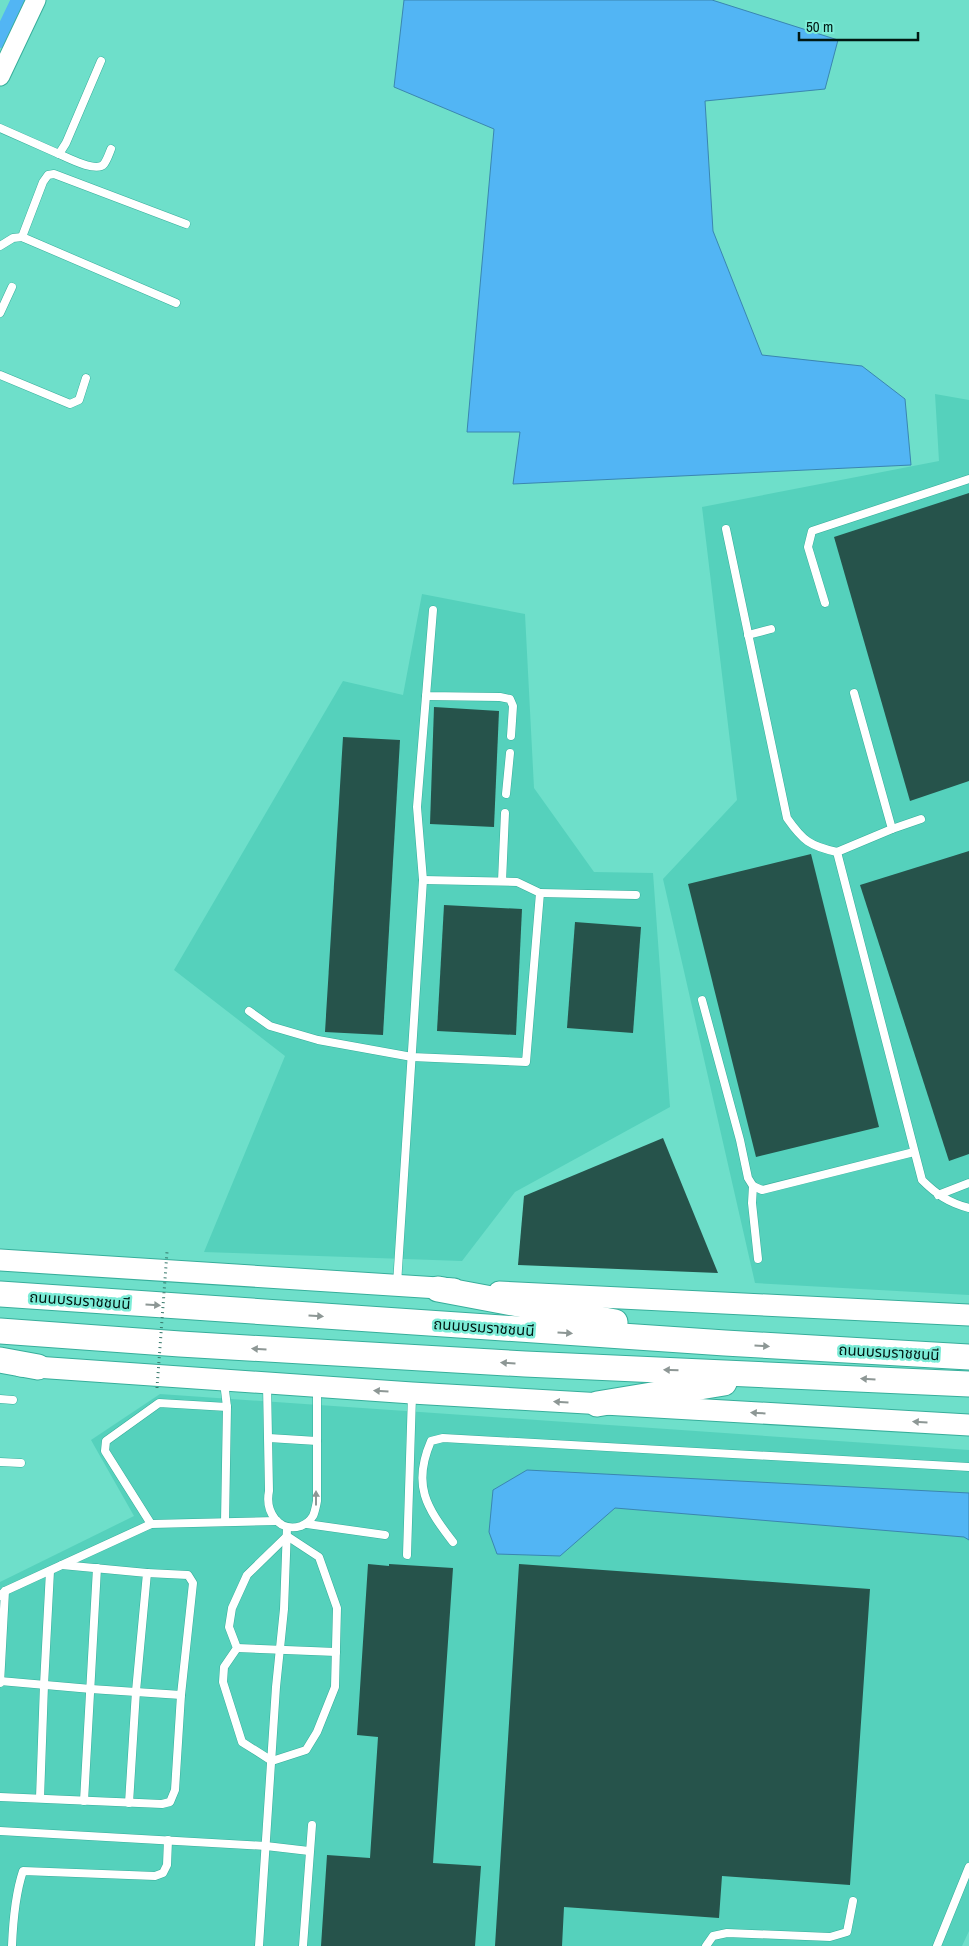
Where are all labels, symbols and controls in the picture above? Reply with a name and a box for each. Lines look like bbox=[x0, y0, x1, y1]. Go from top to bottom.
scale bar bbox=[799, 10, 918, 42]
text: 50 m bbox=[806, 16, 833, 37]
street label: ถนนบรมราชชนนี bbox=[29, 1286, 131, 1314]
one-way arrow bbox=[146, 1301, 162, 1309]
one-way arrow bbox=[308, 1312, 324, 1320]
street label: ถนนบรมราชชนนี bbox=[433, 1313, 535, 1341]
one-way arrow bbox=[557, 1329, 573, 1337]
street label: ถนนบรมราชชนนี bbox=[838, 1339, 940, 1365]
one-way arrow bbox=[754, 1342, 770, 1350]
one-way arrow bbox=[250, 1344, 266, 1352]
one-way arrow bbox=[500, 1358, 516, 1366]
one-way arrow bbox=[662, 1366, 678, 1374]
one-way arrow bbox=[860, 1375, 876, 1383]
one-way arrow bbox=[373, 1386, 389, 1394]
one-way arrow bbox=[553, 1397, 569, 1405]
one-way arrow bbox=[750, 1409, 766, 1417]
one-way arrow bbox=[912, 1418, 928, 1426]
one-way arrow bbox=[312, 1489, 320, 1505]

